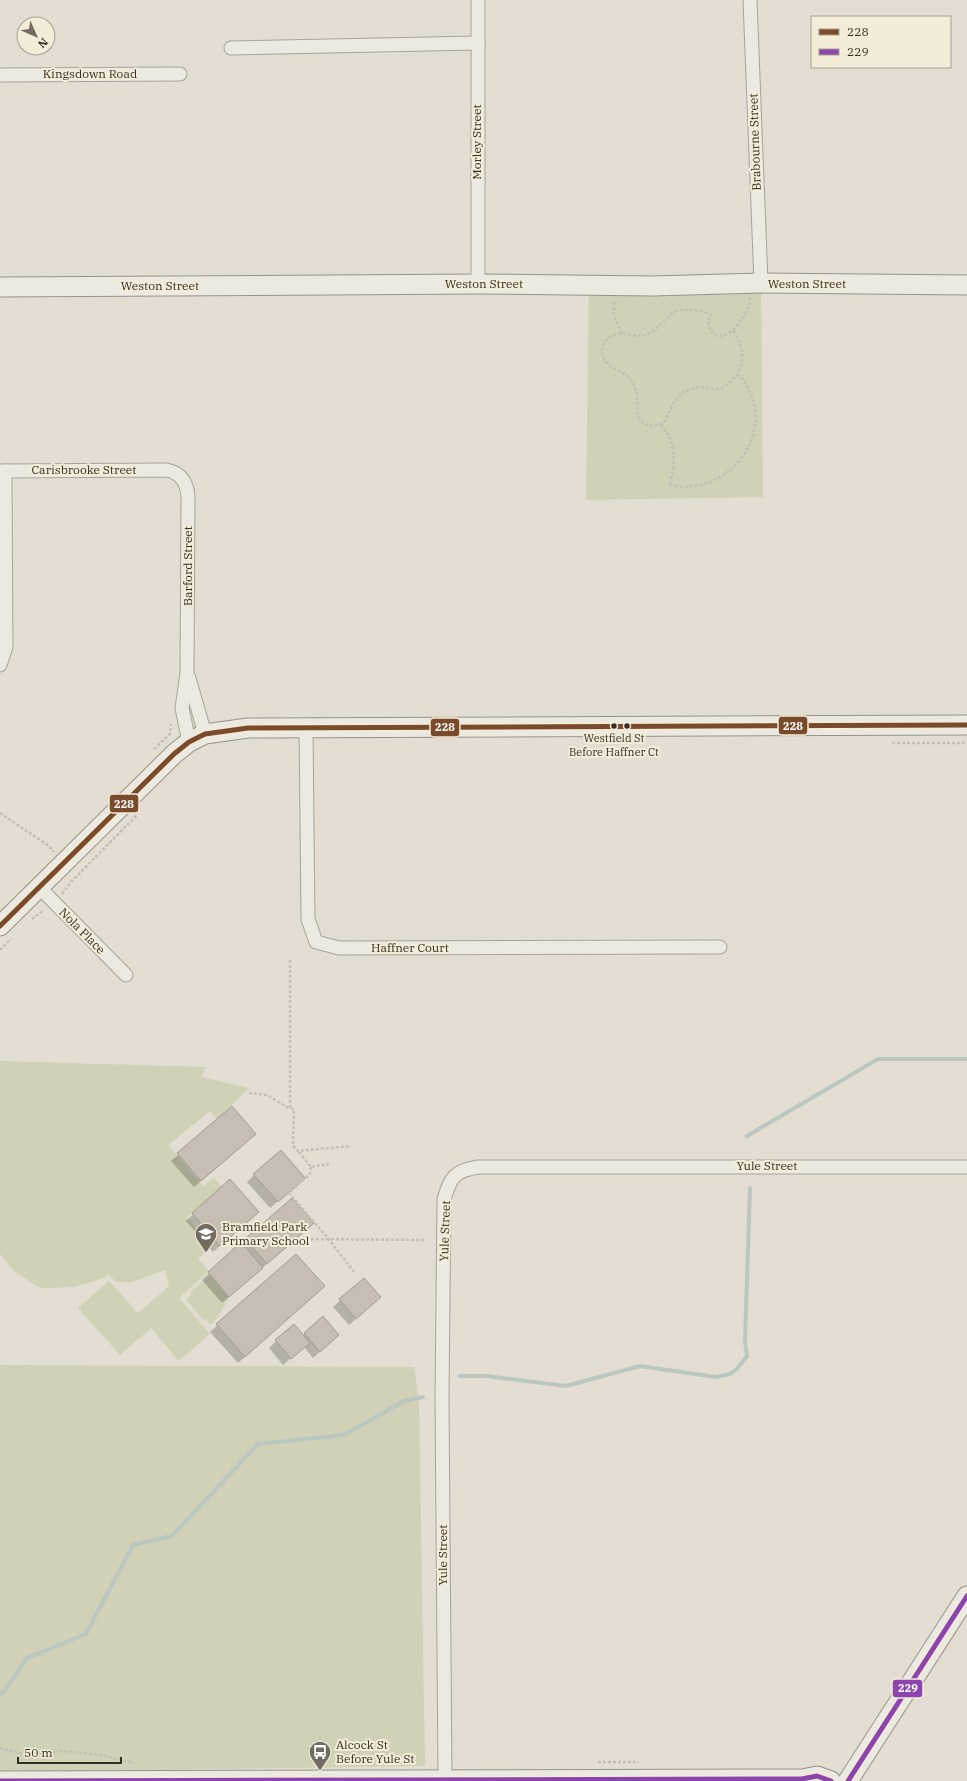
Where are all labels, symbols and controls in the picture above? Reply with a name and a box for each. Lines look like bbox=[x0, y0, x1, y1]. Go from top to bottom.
north arrow bbox=[16, 16, 56, 56]
legend bbox=[811, 16, 951, 68]
text: 228 bbox=[847, 24, 869, 39]
text: N bbox=[35, 35, 51, 51]
text: 229 bbox=[847, 44, 869, 59]
street label: Kingsdown Road bbox=[43, 66, 137, 81]
street label: Brabourne Street bbox=[745, 93, 764, 191]
street label: Morley Street bbox=[469, 104, 484, 180]
street label: Weston Street bbox=[445, 276, 523, 291]
street label: Weston Street bbox=[768, 276, 846, 291]
street label: Weston Street bbox=[121, 278, 199, 293]
street label: Carisbrooke Street bbox=[31, 462, 137, 477]
street label: Barford Street bbox=[180, 526, 195, 606]
line badge: 228 bbox=[778, 716, 808, 735]
line badge: 228 bbox=[430, 718, 460, 737]
text: 228 bbox=[783, 719, 803, 733]
text: 228 bbox=[435, 720, 455, 734]
marker: Westfield St Before Haffner Ct bbox=[609, 721, 619, 731]
unlabelled marker bbox=[622, 721, 632, 731]
place label: Westfield St Before Haffner Ct bbox=[569, 731, 659, 759]
line badge: 228 bbox=[109, 794, 139, 813]
text: 228 bbox=[114, 797, 134, 811]
street label: Nola Place bbox=[56, 904, 109, 957]
street label: Haffner Court bbox=[371, 940, 449, 955]
street label: Yule Street bbox=[736, 1158, 798, 1173]
street label: Yule Street bbox=[436, 1200, 453, 1262]
place label: Bramfield Park Primary School bbox=[222, 1219, 310, 1248]
school or university icon: Bramfield Park Primary School bbox=[193, 1221, 219, 1254]
street label: Yule Street bbox=[435, 1524, 450, 1586]
line badge: 229 bbox=[892, 1679, 923, 1698]
text: 229 bbox=[898, 1681, 918, 1695]
place label: Alcock St Before Yule St bbox=[336, 1737, 414, 1766]
scale bar bbox=[18, 1739, 121, 1765]
bus stop icon: Alcock St Before Yule St bbox=[307, 1739, 333, 1772]
text: 50 m bbox=[24, 1745, 53, 1760]

